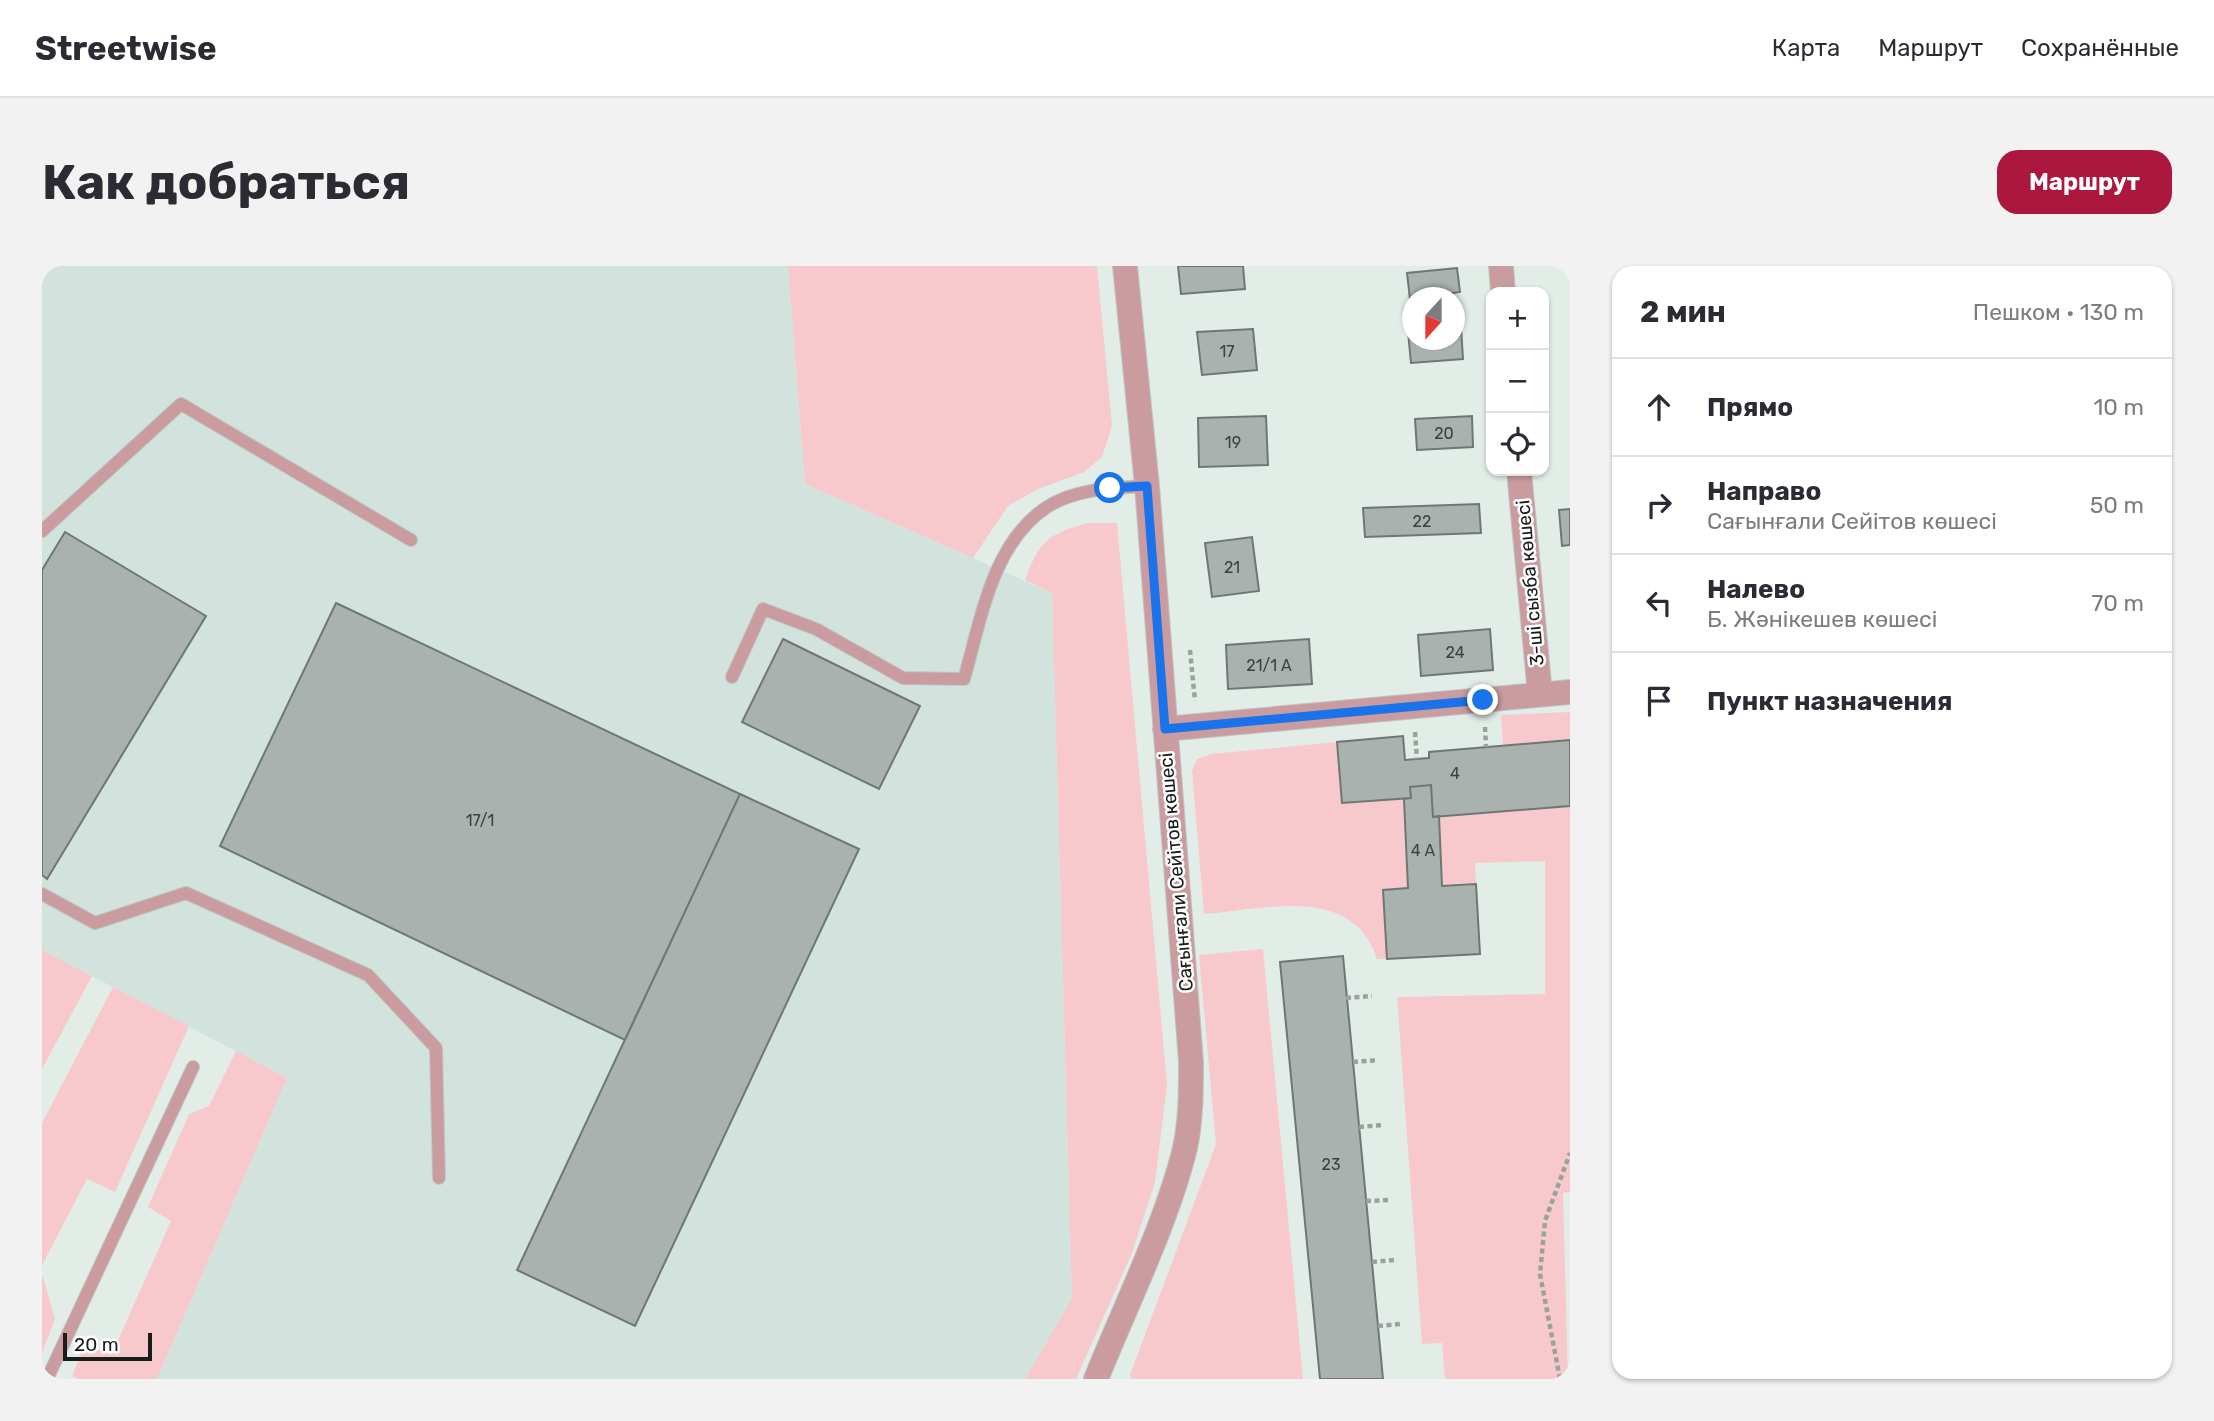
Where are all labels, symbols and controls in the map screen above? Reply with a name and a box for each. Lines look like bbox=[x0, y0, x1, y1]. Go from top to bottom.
text: Streetwise bbox=[35, 29, 217, 68]
text: Карта bbox=[1772, 34, 1840, 62]
text: Маршрут bbox=[1878, 34, 1983, 62]
text: Сохранённые bbox=[2021, 34, 2179, 62]
button: Маршрут bbox=[1997, 150, 2172, 214]
text: Как добраться bbox=[42, 153, 410, 211]
north arrow bbox=[1402, 287, 1465, 350]
map controls bbox=[1486, 287, 1549, 476]
button: + bbox=[1486, 287, 1549, 350]
text: 2 мин bbox=[1640, 294, 1726, 330]
text: Пешком · 130 m bbox=[1973, 298, 2144, 326]
house number: 17 bbox=[1219, 342, 1235, 361]
button: − bbox=[1486, 350, 1549, 413]
icon: ahead bbox=[1640, 388, 1678, 426]
text: Прямо bbox=[1707, 392, 1793, 423]
text: 10 m bbox=[2093, 393, 2144, 421]
button: locate bbox=[1486, 413, 1549, 476]
house number: 20 bbox=[1434, 424, 1454, 443]
house number: 19 bbox=[1225, 433, 1241, 452]
route start bbox=[1094, 472, 1125, 503]
text: Направо bbox=[1707, 476, 1821, 507]
icon: right bbox=[1640, 486, 1678, 524]
text: 50 m bbox=[2090, 491, 2144, 519]
street label: 3-ші сызба көшесі bbox=[1511, 499, 1549, 667]
text: Сағынғали Сейітов көшесі bbox=[1707, 507, 1997, 535]
house number: 22 bbox=[1413, 512, 1431, 531]
house number: 21 bbox=[1224, 558, 1240, 577]
text: Налево bbox=[1707, 574, 1805, 605]
icon: left bbox=[1640, 584, 1678, 622]
text: 70 m bbox=[2092, 589, 2144, 617]
text: Б. Жәнікешев көшесі bbox=[1707, 605, 1937, 633]
house number: 24 bbox=[1445, 643, 1465, 662]
house number: 21/1 А bbox=[1246, 656, 1292, 675]
icon: arrive bbox=[1640, 682, 1678, 720]
route end bbox=[1467, 684, 1498, 715]
text: Пункт назначения bbox=[1707, 686, 1952, 717]
street label: Сағынғали Сейітов көшесі bbox=[1154, 752, 1198, 992]
house number: 4 bbox=[1450, 764, 1460, 783]
house number: 17/1 bbox=[466, 811, 494, 830]
house number: 4 А bbox=[1411, 841, 1436, 860]
house number: 23 bbox=[1321, 1155, 1341, 1174]
scale bar bbox=[63, 1330, 152, 1362]
text: 20 m bbox=[74, 1333, 119, 1356]

